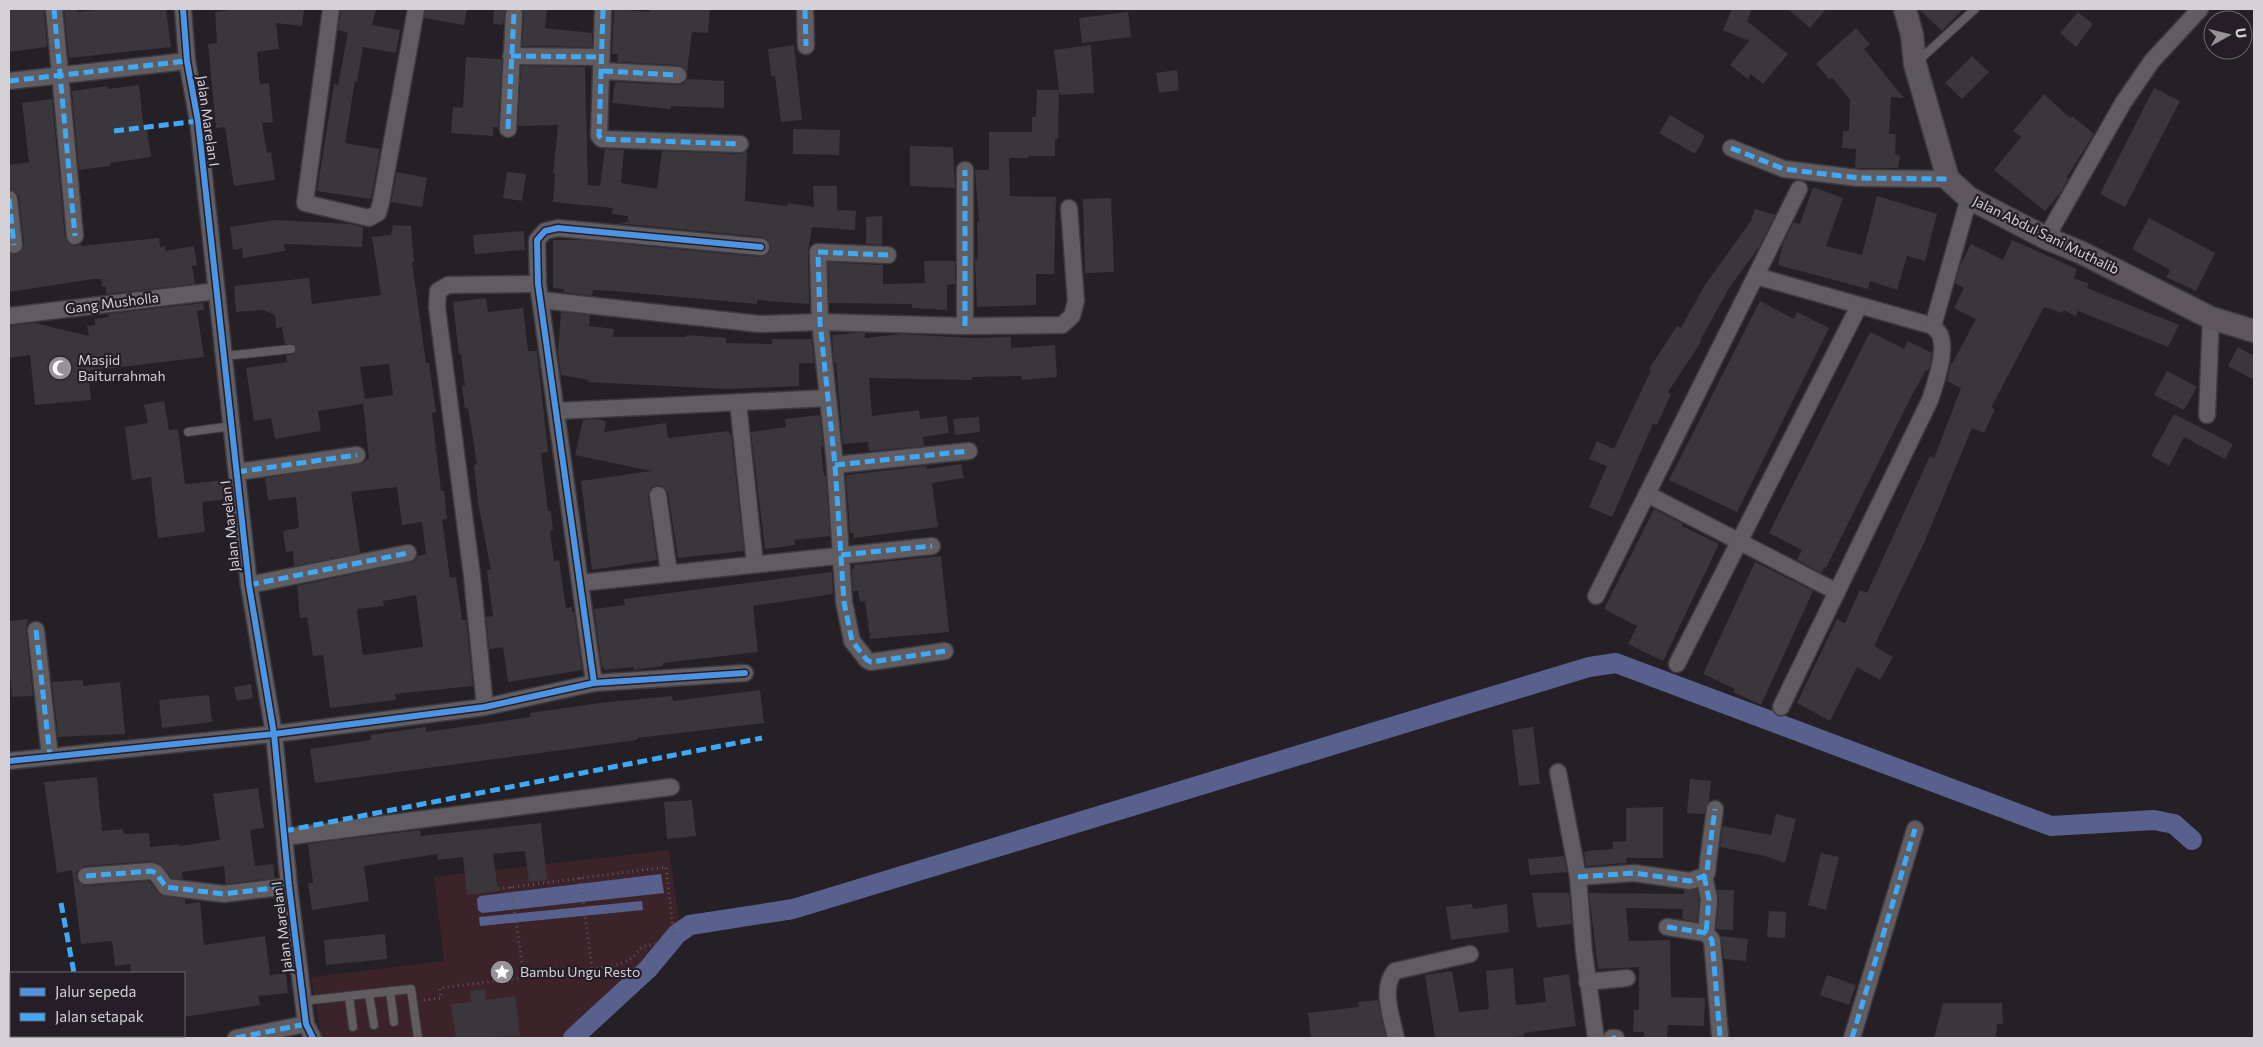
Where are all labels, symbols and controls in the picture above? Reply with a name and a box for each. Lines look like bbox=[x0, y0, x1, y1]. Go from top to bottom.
north arrow bbox=[2203, 10, 2253, 60]
text: U bbox=[2232, 27, 2250, 39]
street label: Jalan Marelan I bbox=[194, 74, 223, 168]
street label: Jalan Abdul Sani Muthalib bbox=[1970, 192, 2122, 277]
street label: Gang Musholla bbox=[64, 288, 160, 317]
place label: Masjid Baiturrahmah bbox=[78, 351, 165, 384]
mosque icon: Masjid Baiturrahmah bbox=[47, 355, 73, 381]
street label: Jalan Marelan I bbox=[216, 480, 243, 573]
street label: Jalan Marelan I bbox=[267, 880, 296, 974]
place icon: Bambu Ungu Resto bbox=[489, 959, 515, 985]
place label: Bambu Ungu Resto bbox=[520, 963, 640, 980]
legend bbox=[10, 972, 185, 1037]
text: Jalur sepeda bbox=[55, 982, 136, 1000]
text: Jalan setapak bbox=[55, 1007, 144, 1025]

